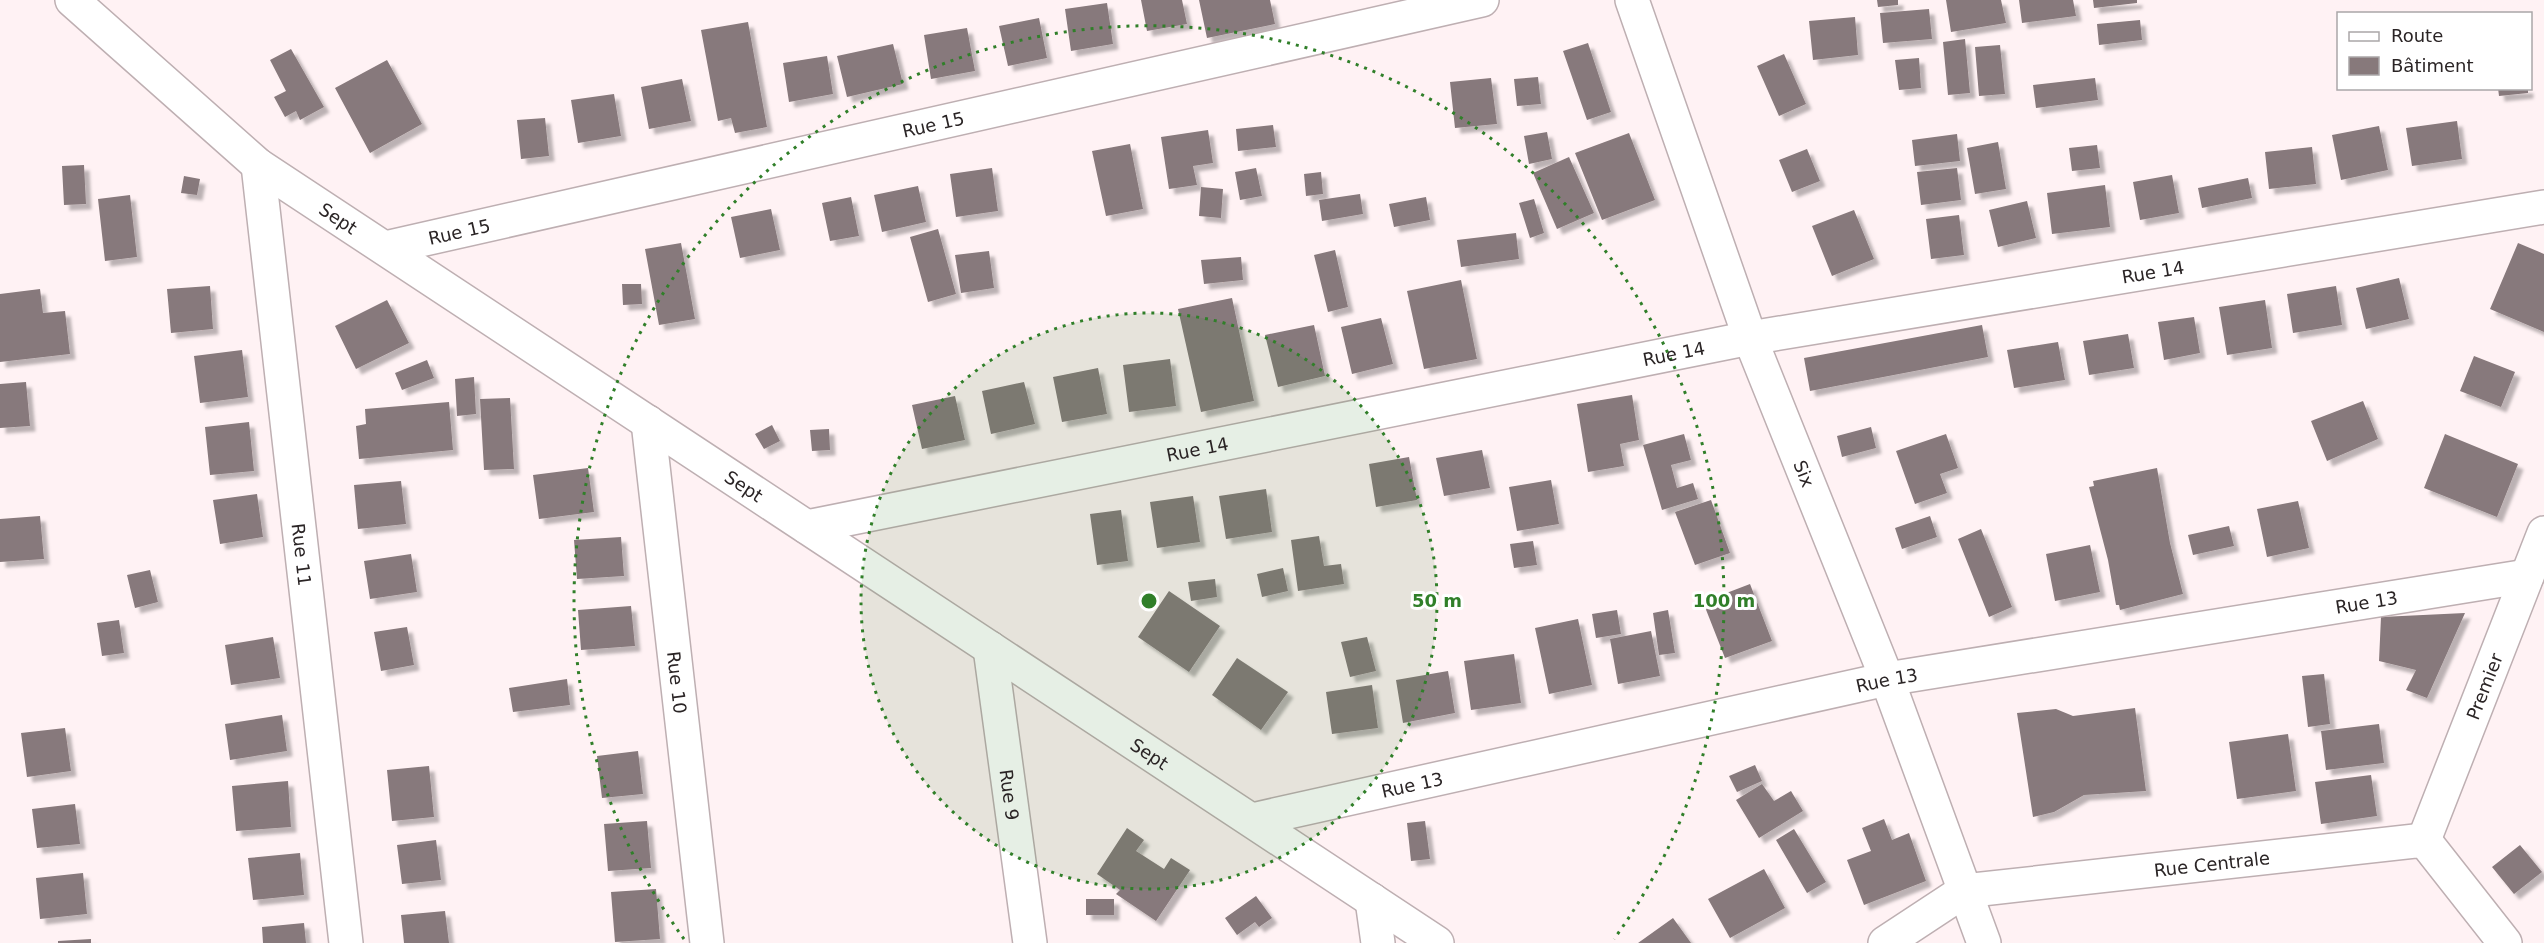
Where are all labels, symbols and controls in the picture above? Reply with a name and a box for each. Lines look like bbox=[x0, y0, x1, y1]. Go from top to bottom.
legend bbox=[2337, 12, 2532, 90]
text: Route bbox=[2391, 25, 2443, 46]
text: Bâtiment bbox=[2391, 55, 2474, 76]
street label: Rue 15 bbox=[900, 107, 966, 141]
street label: Sept bbox=[316, 198, 361, 238]
street label: Rue 15 bbox=[426, 214, 492, 248]
street label: Rue 14 bbox=[2120, 256, 2186, 287]
street label: Rue 14 bbox=[1641, 337, 1707, 370]
street label: Rue 14 bbox=[1164, 432, 1230, 465]
street label: Six bbox=[1790, 457, 1819, 490]
street label: Sept bbox=[721, 466, 767, 506]
street label: Rue 11 bbox=[288, 522, 316, 587]
street label: Rue 13 bbox=[2334, 586, 2399, 617]
text: 50 m bbox=[1412, 590, 1462, 611]
text: 100 m bbox=[1693, 590, 1755, 611]
centre of rings bbox=[1139, 591, 1159, 611]
street label: Premier bbox=[2462, 649, 2507, 723]
street label: Rue 10 bbox=[664, 650, 691, 715]
street label: Rue 13 bbox=[1854, 664, 1919, 696]
street label: Sept bbox=[1127, 733, 1173, 773]
street label: Rue 13 bbox=[1379, 767, 1445, 802]
street label: Rue 9 bbox=[996, 768, 1024, 822]
street label: Rue Centrale bbox=[2153, 847, 2271, 880]

